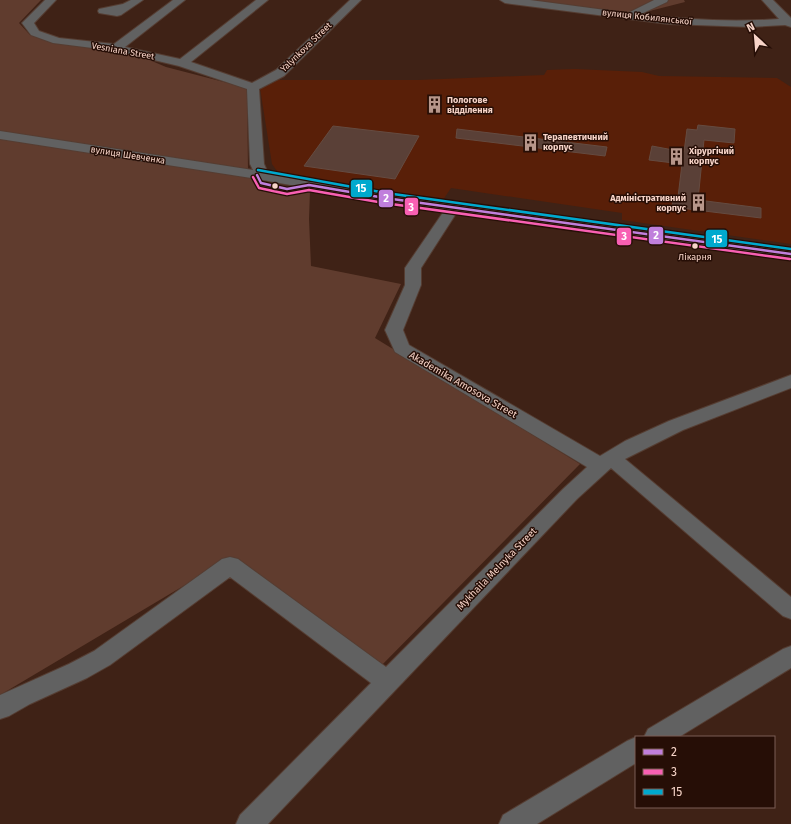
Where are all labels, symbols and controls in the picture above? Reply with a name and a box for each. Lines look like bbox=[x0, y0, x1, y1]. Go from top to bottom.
street label: вулиця Кобилянської bbox=[602, 7, 693, 27]
north arrow bbox=[735, 16, 775, 56]
street label: Yalynkova Street bbox=[278, 20, 334, 74]
text: N bbox=[745, 20, 757, 35]
street label: Vesniana Street bbox=[91, 41, 156, 62]
building icon: Пологове відділення bbox=[424, 95, 444, 115]
place label: Пологове відділення bbox=[447, 95, 493, 115]
building icon: Терапевтичний корпус bbox=[520, 132, 540, 152]
place label: Терапевтичний корпус bbox=[543, 132, 608, 152]
street label: вулиця Шевченка bbox=[90, 144, 166, 166]
building icon: Хірургічий корпус bbox=[666, 146, 686, 166]
place label: Хірургічий корпус bbox=[688, 146, 734, 166]
line badge: 15 bbox=[350, 179, 373, 198]
unlabelled marker bbox=[270, 181, 280, 191]
text: 15 bbox=[356, 182, 367, 195]
line badge: 2 bbox=[378, 189, 394, 208]
text: 2 bbox=[383, 192, 389, 205]
place label: Адміністративний корпус bbox=[609, 193, 687, 213]
building icon: Адміністративний корпус bbox=[689, 193, 709, 213]
line badge: 3 bbox=[404, 197, 419, 216]
text: 3 bbox=[407, 201, 414, 214]
line badge: 2 bbox=[648, 226, 664, 245]
line badge: 3 bbox=[616, 227, 632, 246]
text: 2 bbox=[653, 229, 659, 242]
line badge: 15 bbox=[705, 229, 728, 248]
text: 3 bbox=[620, 230, 627, 243]
text: 15 bbox=[712, 233, 723, 246]
marker: Лікарня bbox=[690, 241, 700, 251]
place label: Лікарня bbox=[678, 252, 712, 262]
street label: Akademika Amosova Street bbox=[407, 349, 519, 421]
street label: Mykhaila Melnyka Street bbox=[454, 525, 540, 613]
legend bbox=[635, 736, 775, 808]
text: 2 bbox=[671, 745, 677, 759]
text: 3 bbox=[671, 765, 677, 779]
text: 15 bbox=[671, 785, 682, 799]

